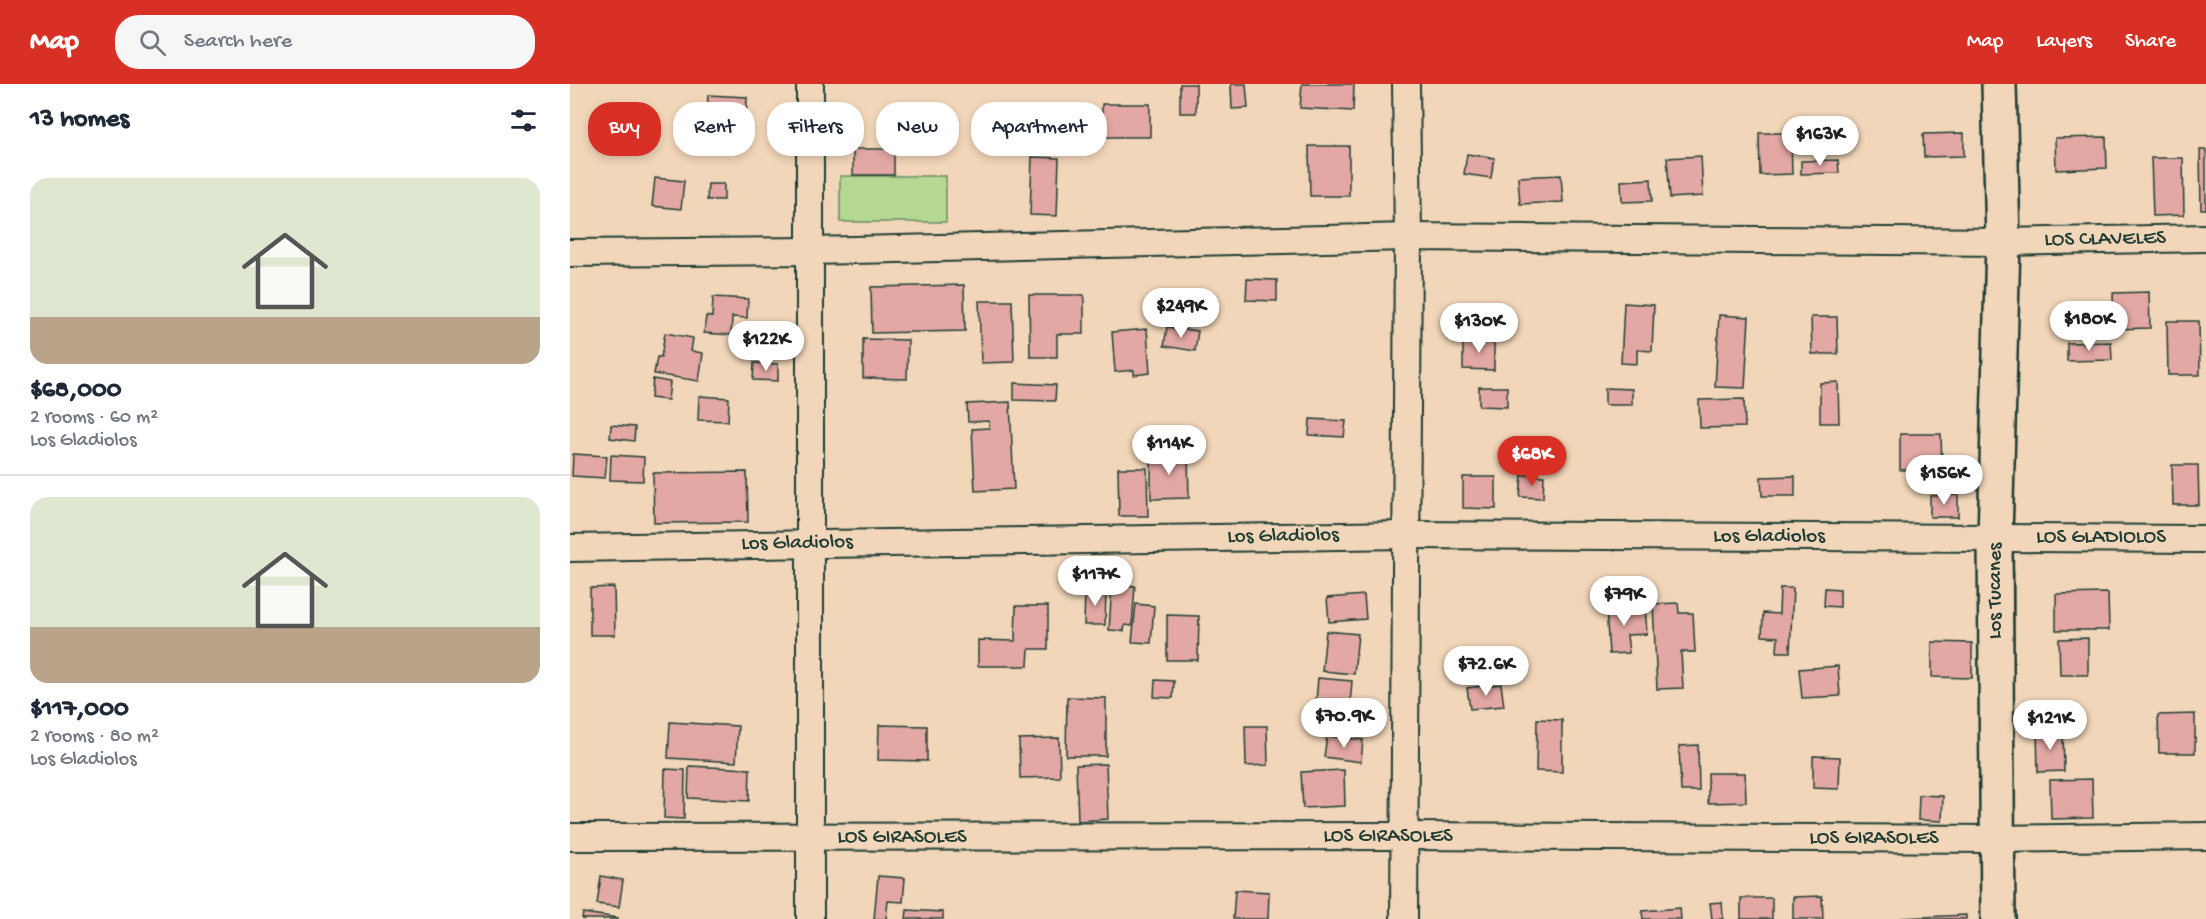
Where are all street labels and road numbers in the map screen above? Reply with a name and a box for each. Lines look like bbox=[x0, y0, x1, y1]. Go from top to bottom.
street label: LOS CLAVELES bbox=[2044, 226, 2166, 254]
street label: Los Gladiolos bbox=[1227, 524, 1340, 550]
street label: Los Gladiolos bbox=[1713, 525, 1826, 550]
street label: LOS GLADIOLOS bbox=[2036, 526, 2166, 551]
street label: Los Gladiolos bbox=[741, 531, 854, 557]
street label: Los Tucanes bbox=[1984, 541, 2009, 639]
street label: LOS GIRASOLES bbox=[1323, 825, 1453, 850]
street label: LOS GIRASOLES bbox=[837, 826, 967, 851]
street label: LOS GIRASOLES bbox=[1809, 827, 1939, 852]

